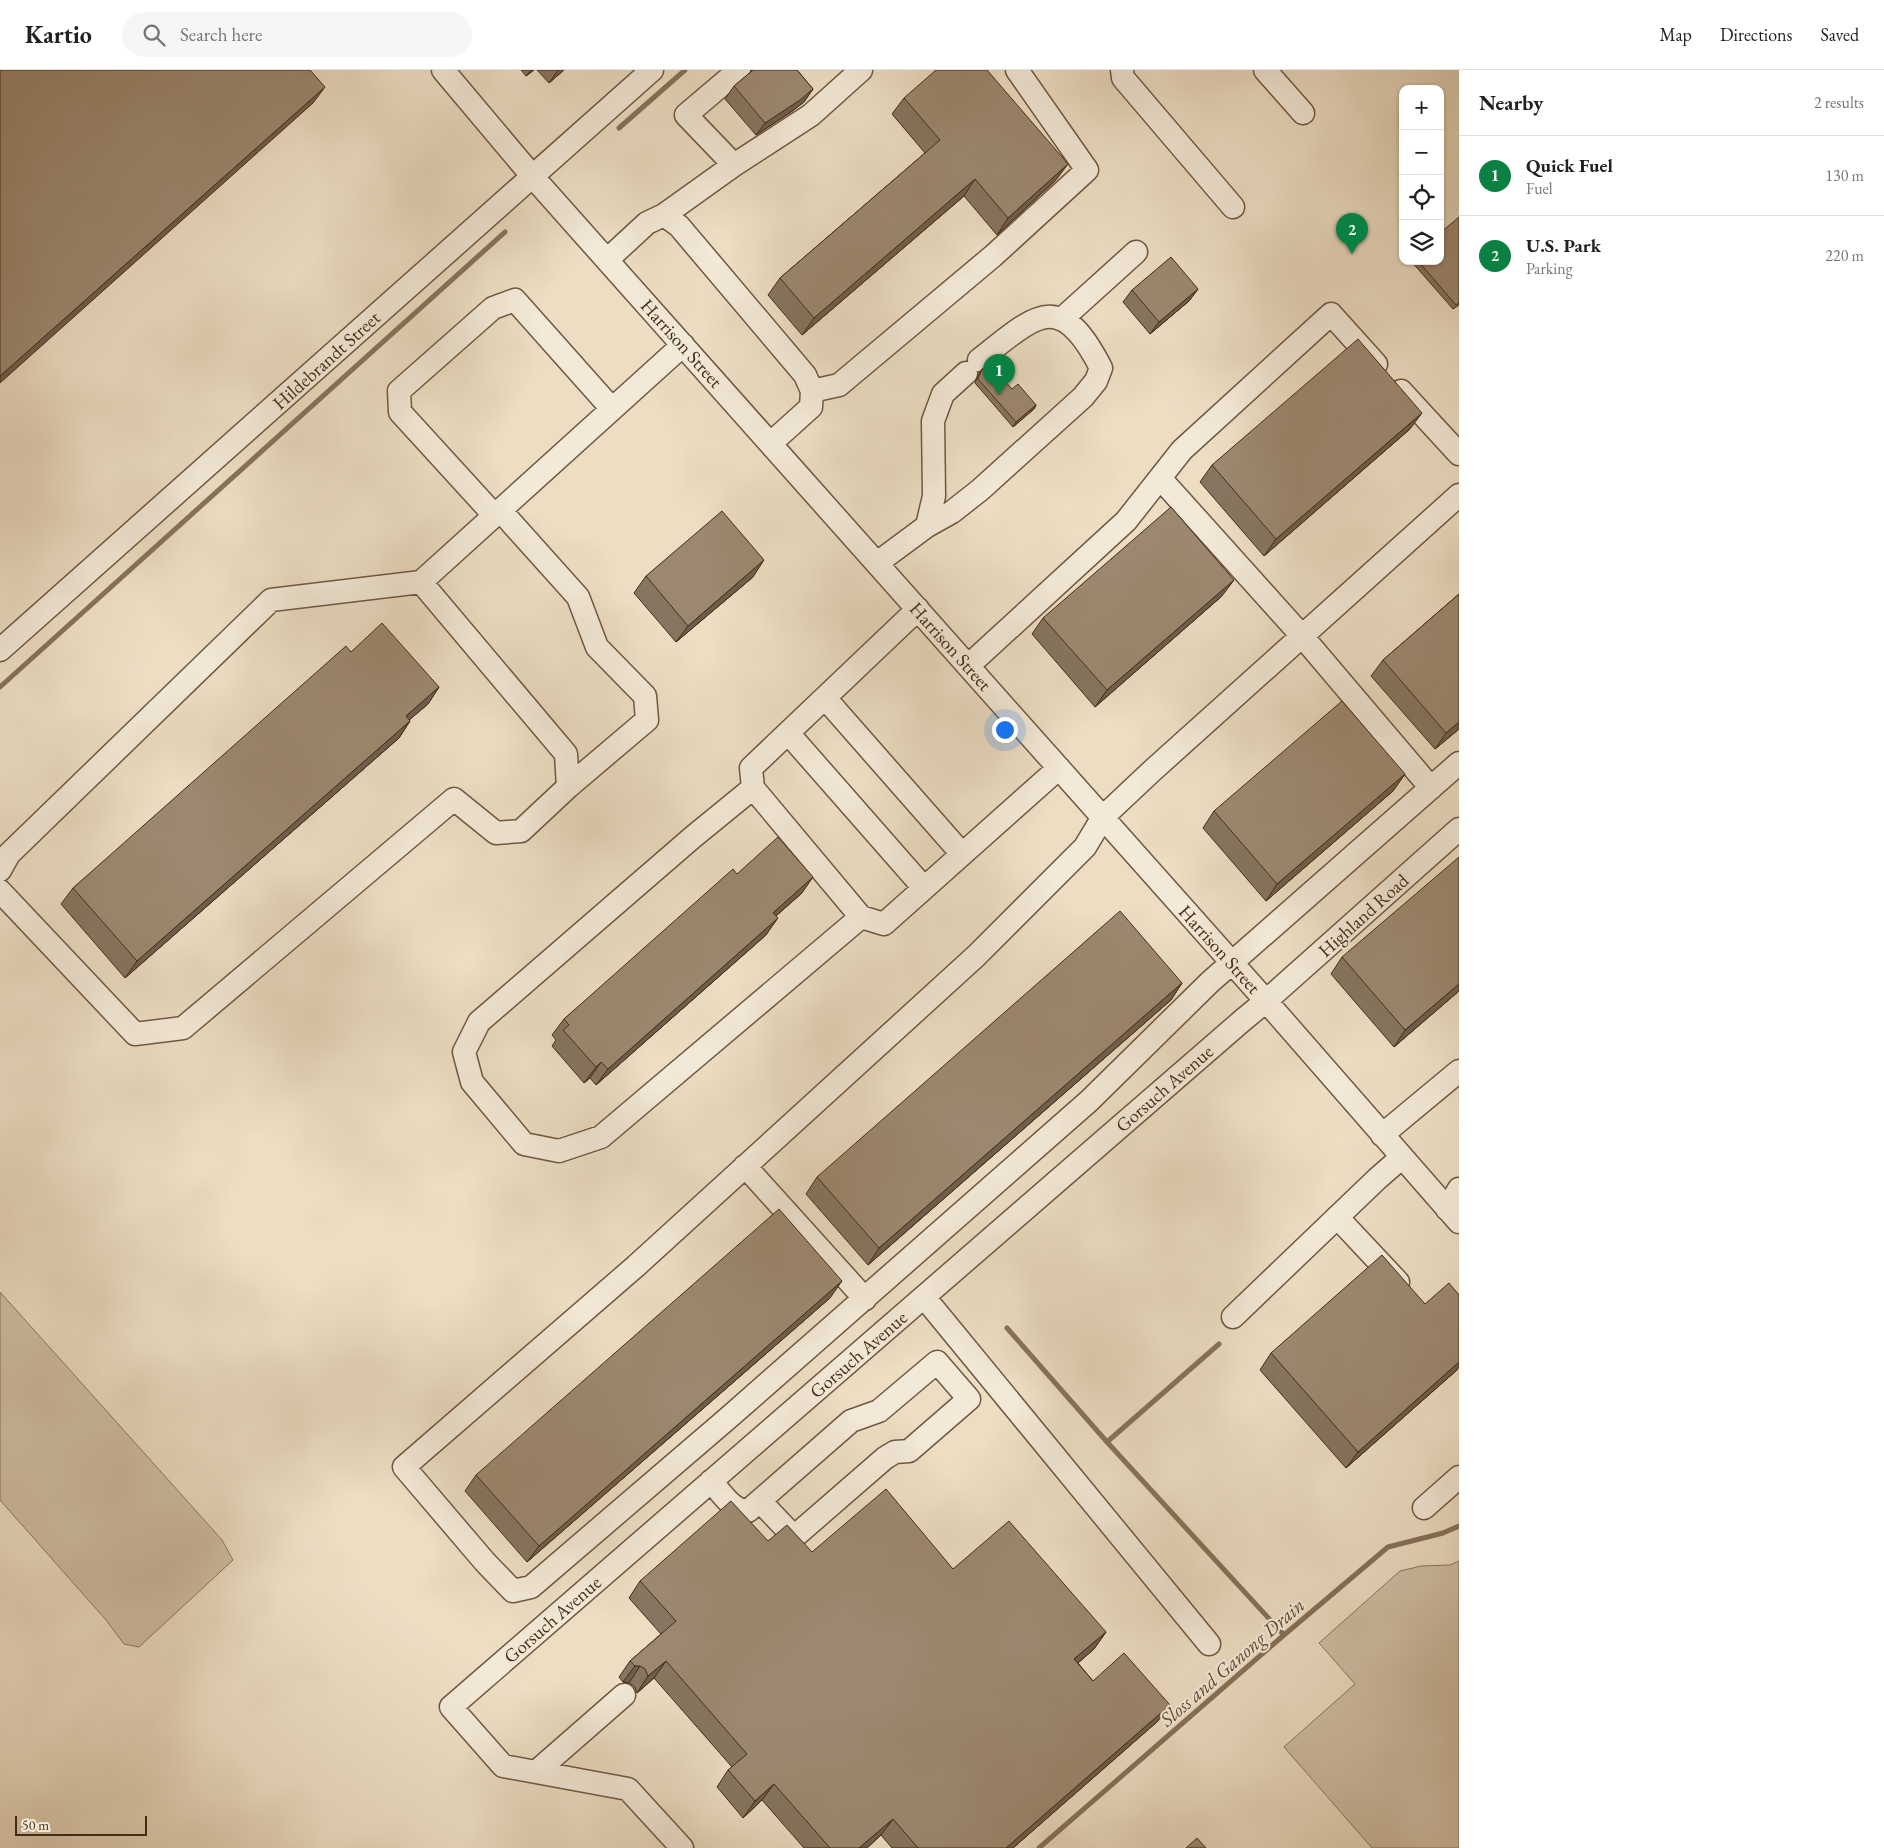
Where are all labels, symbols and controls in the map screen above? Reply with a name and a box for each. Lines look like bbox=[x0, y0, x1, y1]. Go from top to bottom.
search box bbox=[122, 12, 472, 57]
text: Kartio bbox=[25, 19, 92, 50]
icon: search bbox=[140, 21, 168, 49]
text: Search here bbox=[180, 22, 262, 47]
text: Map bbox=[1660, 23, 1692, 46]
text: Directions bbox=[1720, 23, 1792, 46]
text: Saved bbox=[1820, 23, 1859, 46]
map controls bbox=[1399, 85, 1444, 265]
button: + bbox=[1399, 85, 1444, 130]
text: Nearby bbox=[1479, 89, 1543, 116]
text: 2 results bbox=[1814, 92, 1864, 113]
button: − bbox=[1399, 130, 1444, 175]
text: Quick Fuel bbox=[1526, 153, 1613, 178]
text: 1 bbox=[1491, 165, 1499, 186]
text: 130 m bbox=[1825, 165, 1864, 186]
button: locate bbox=[1399, 175, 1444, 220]
text: Fuel bbox=[1526, 178, 1553, 199]
pin: 2 bbox=[1336, 213, 1368, 254]
button: layers bbox=[1399, 220, 1444, 265]
text: U.S. Park bbox=[1526, 233, 1601, 258]
text: 2 bbox=[1491, 245, 1499, 266]
text: 220 m bbox=[1825, 245, 1864, 266]
text: Parking bbox=[1526, 258, 1573, 279]
street label: Harrison Street bbox=[635, 294, 728, 393]
street label: Hildebrandt Street bbox=[267, 305, 385, 415]
pin: 1 bbox=[983, 354, 1015, 395]
street label: Harrison Street bbox=[904, 597, 997, 696]
your location bbox=[992, 717, 1018, 743]
street label: Highland Road bbox=[1313, 868, 1414, 963]
street label: Harrison Street bbox=[1173, 900, 1266, 999]
street label: Gorsuch Avenue bbox=[1110, 1039, 1218, 1138]
street label: Gorsuch Avenue bbox=[804, 1305, 912, 1404]
street label: Gorsuch Avenue bbox=[498, 1570, 606, 1669]
water label: Sloss and Ganong Drain bbox=[1153, 1592, 1310, 1733]
scale bar bbox=[15, 1813, 148, 1836]
text: 50 m bbox=[22, 1816, 49, 1834]

